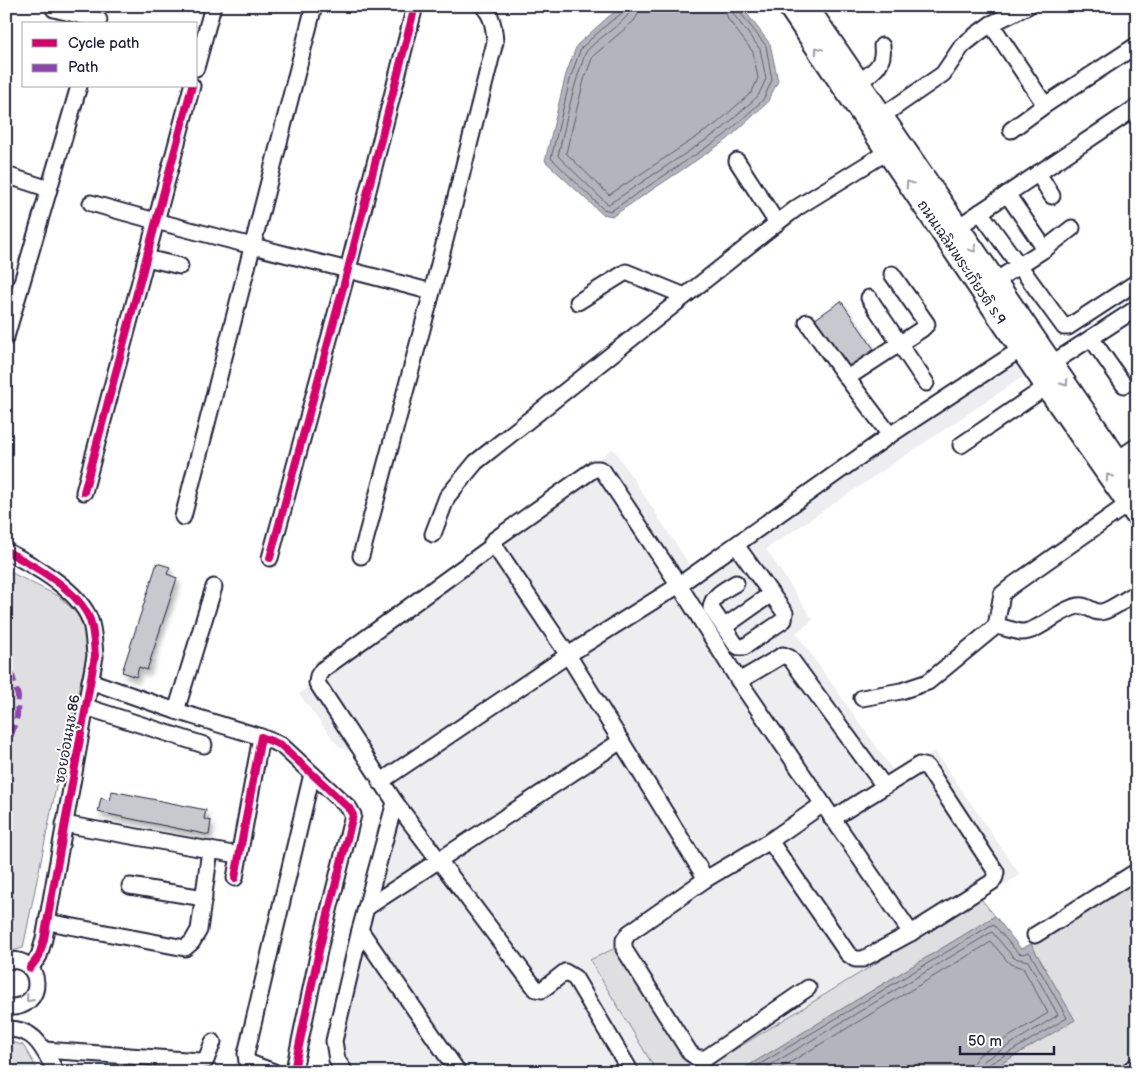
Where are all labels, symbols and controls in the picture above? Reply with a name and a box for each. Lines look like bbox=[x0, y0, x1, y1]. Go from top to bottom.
legend bbox=[22, 22, 198, 88]
text: Cycle path bbox=[68, 34, 139, 53]
one-way arrow bbox=[815, 46, 824, 56]
text: Path bbox=[68, 58, 98, 77]
one-way arrow bbox=[906, 180, 915, 190]
street label: ถนนเฉลิมพระเกียรติ ร.9 bbox=[914, 197, 1009, 328]
one-way arrow bbox=[967, 243, 976, 252]
one-way arrow bbox=[1059, 377, 1067, 386]
one-way arrow bbox=[1106, 473, 1115, 483]
street label: ซอยอ่อนนุช 86 bbox=[51, 693, 85, 785]
one-way arrow bbox=[25, 993, 34, 1002]
scale bar bbox=[960, 1023, 1054, 1055]
text: 50 m bbox=[968, 1032, 1002, 1051]

